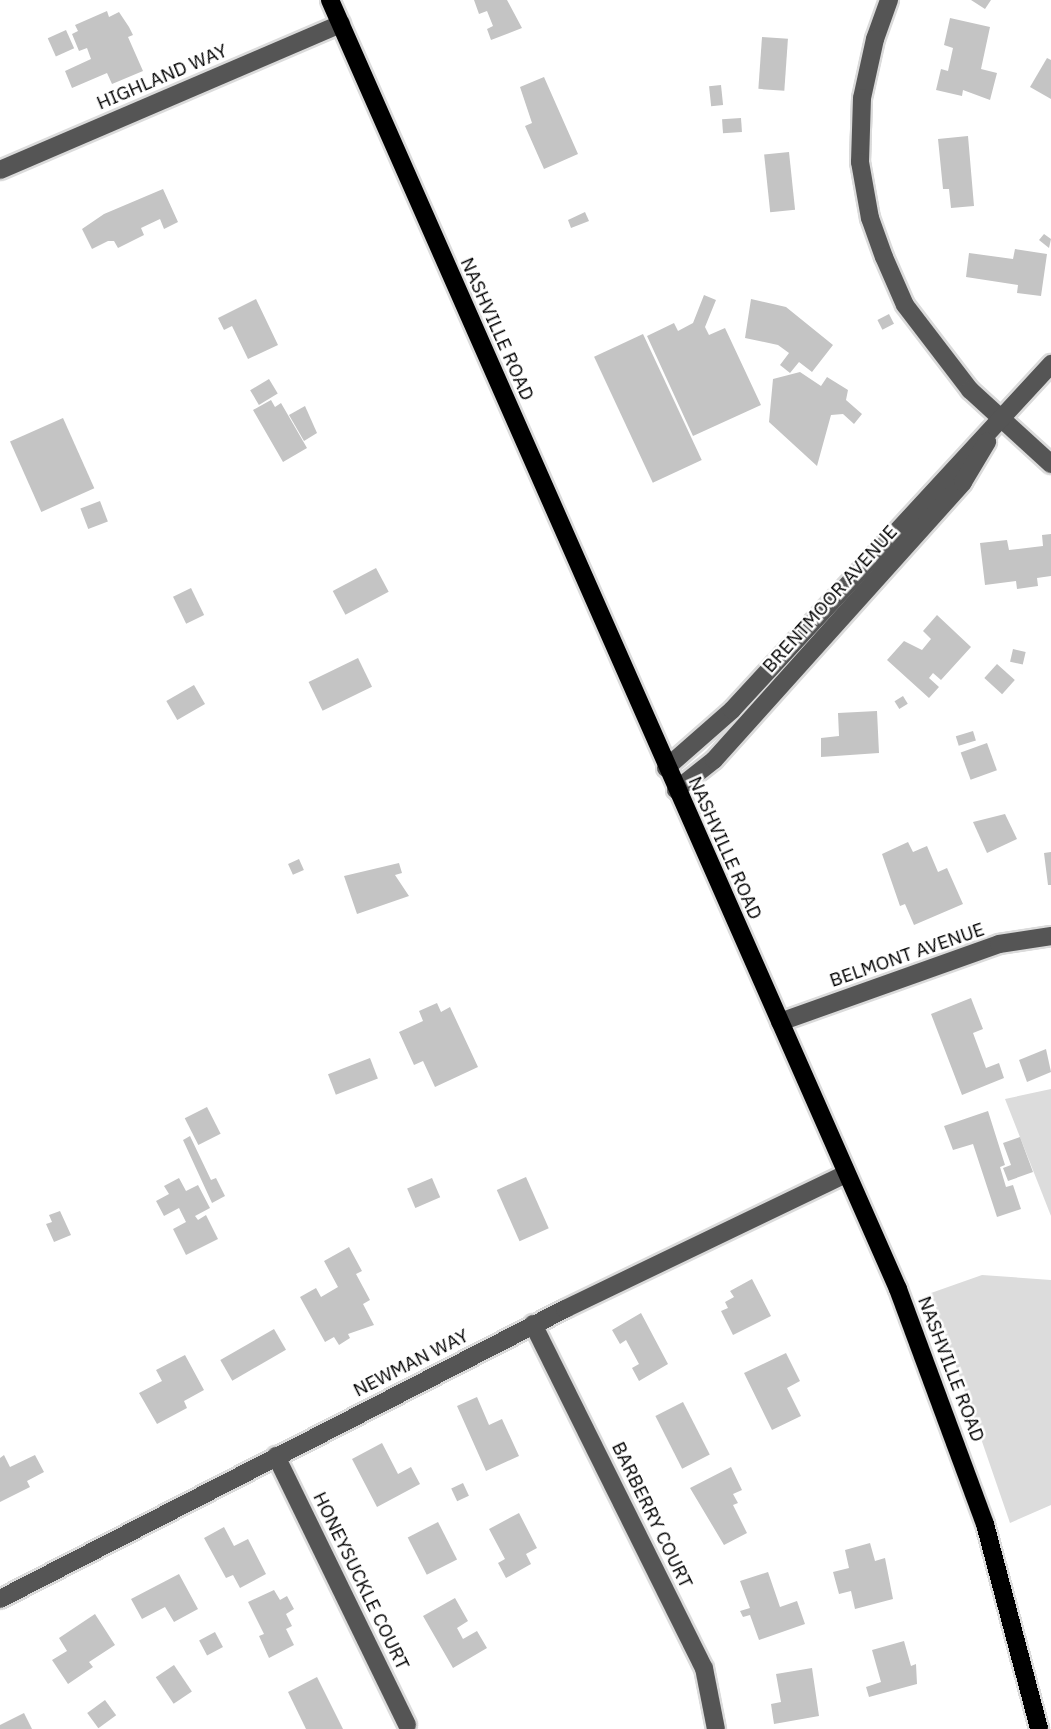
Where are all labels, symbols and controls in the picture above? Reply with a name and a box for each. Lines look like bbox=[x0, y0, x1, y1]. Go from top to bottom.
street label: HIGHLAND WAY bbox=[93, 39, 231, 115]
street label: NASHVILLE ROAD bbox=[455, 254, 539, 404]
street label: BRENTMOOR AVENUE bbox=[758, 521, 902, 677]
street label: NASHVILLE ROAD bbox=[683, 773, 767, 923]
street label: BELMONT AVENUE bbox=[827, 918, 987, 992]
street label: NASHVILLE ROAD bbox=[913, 1293, 989, 1445]
street label: NEWMAN WAY bbox=[350, 1324, 472, 1402]
street label: BARBERRY COURT bbox=[607, 1438, 697, 1592]
street label: HONEYSUCKLE COURT bbox=[308, 1488, 414, 1674]

